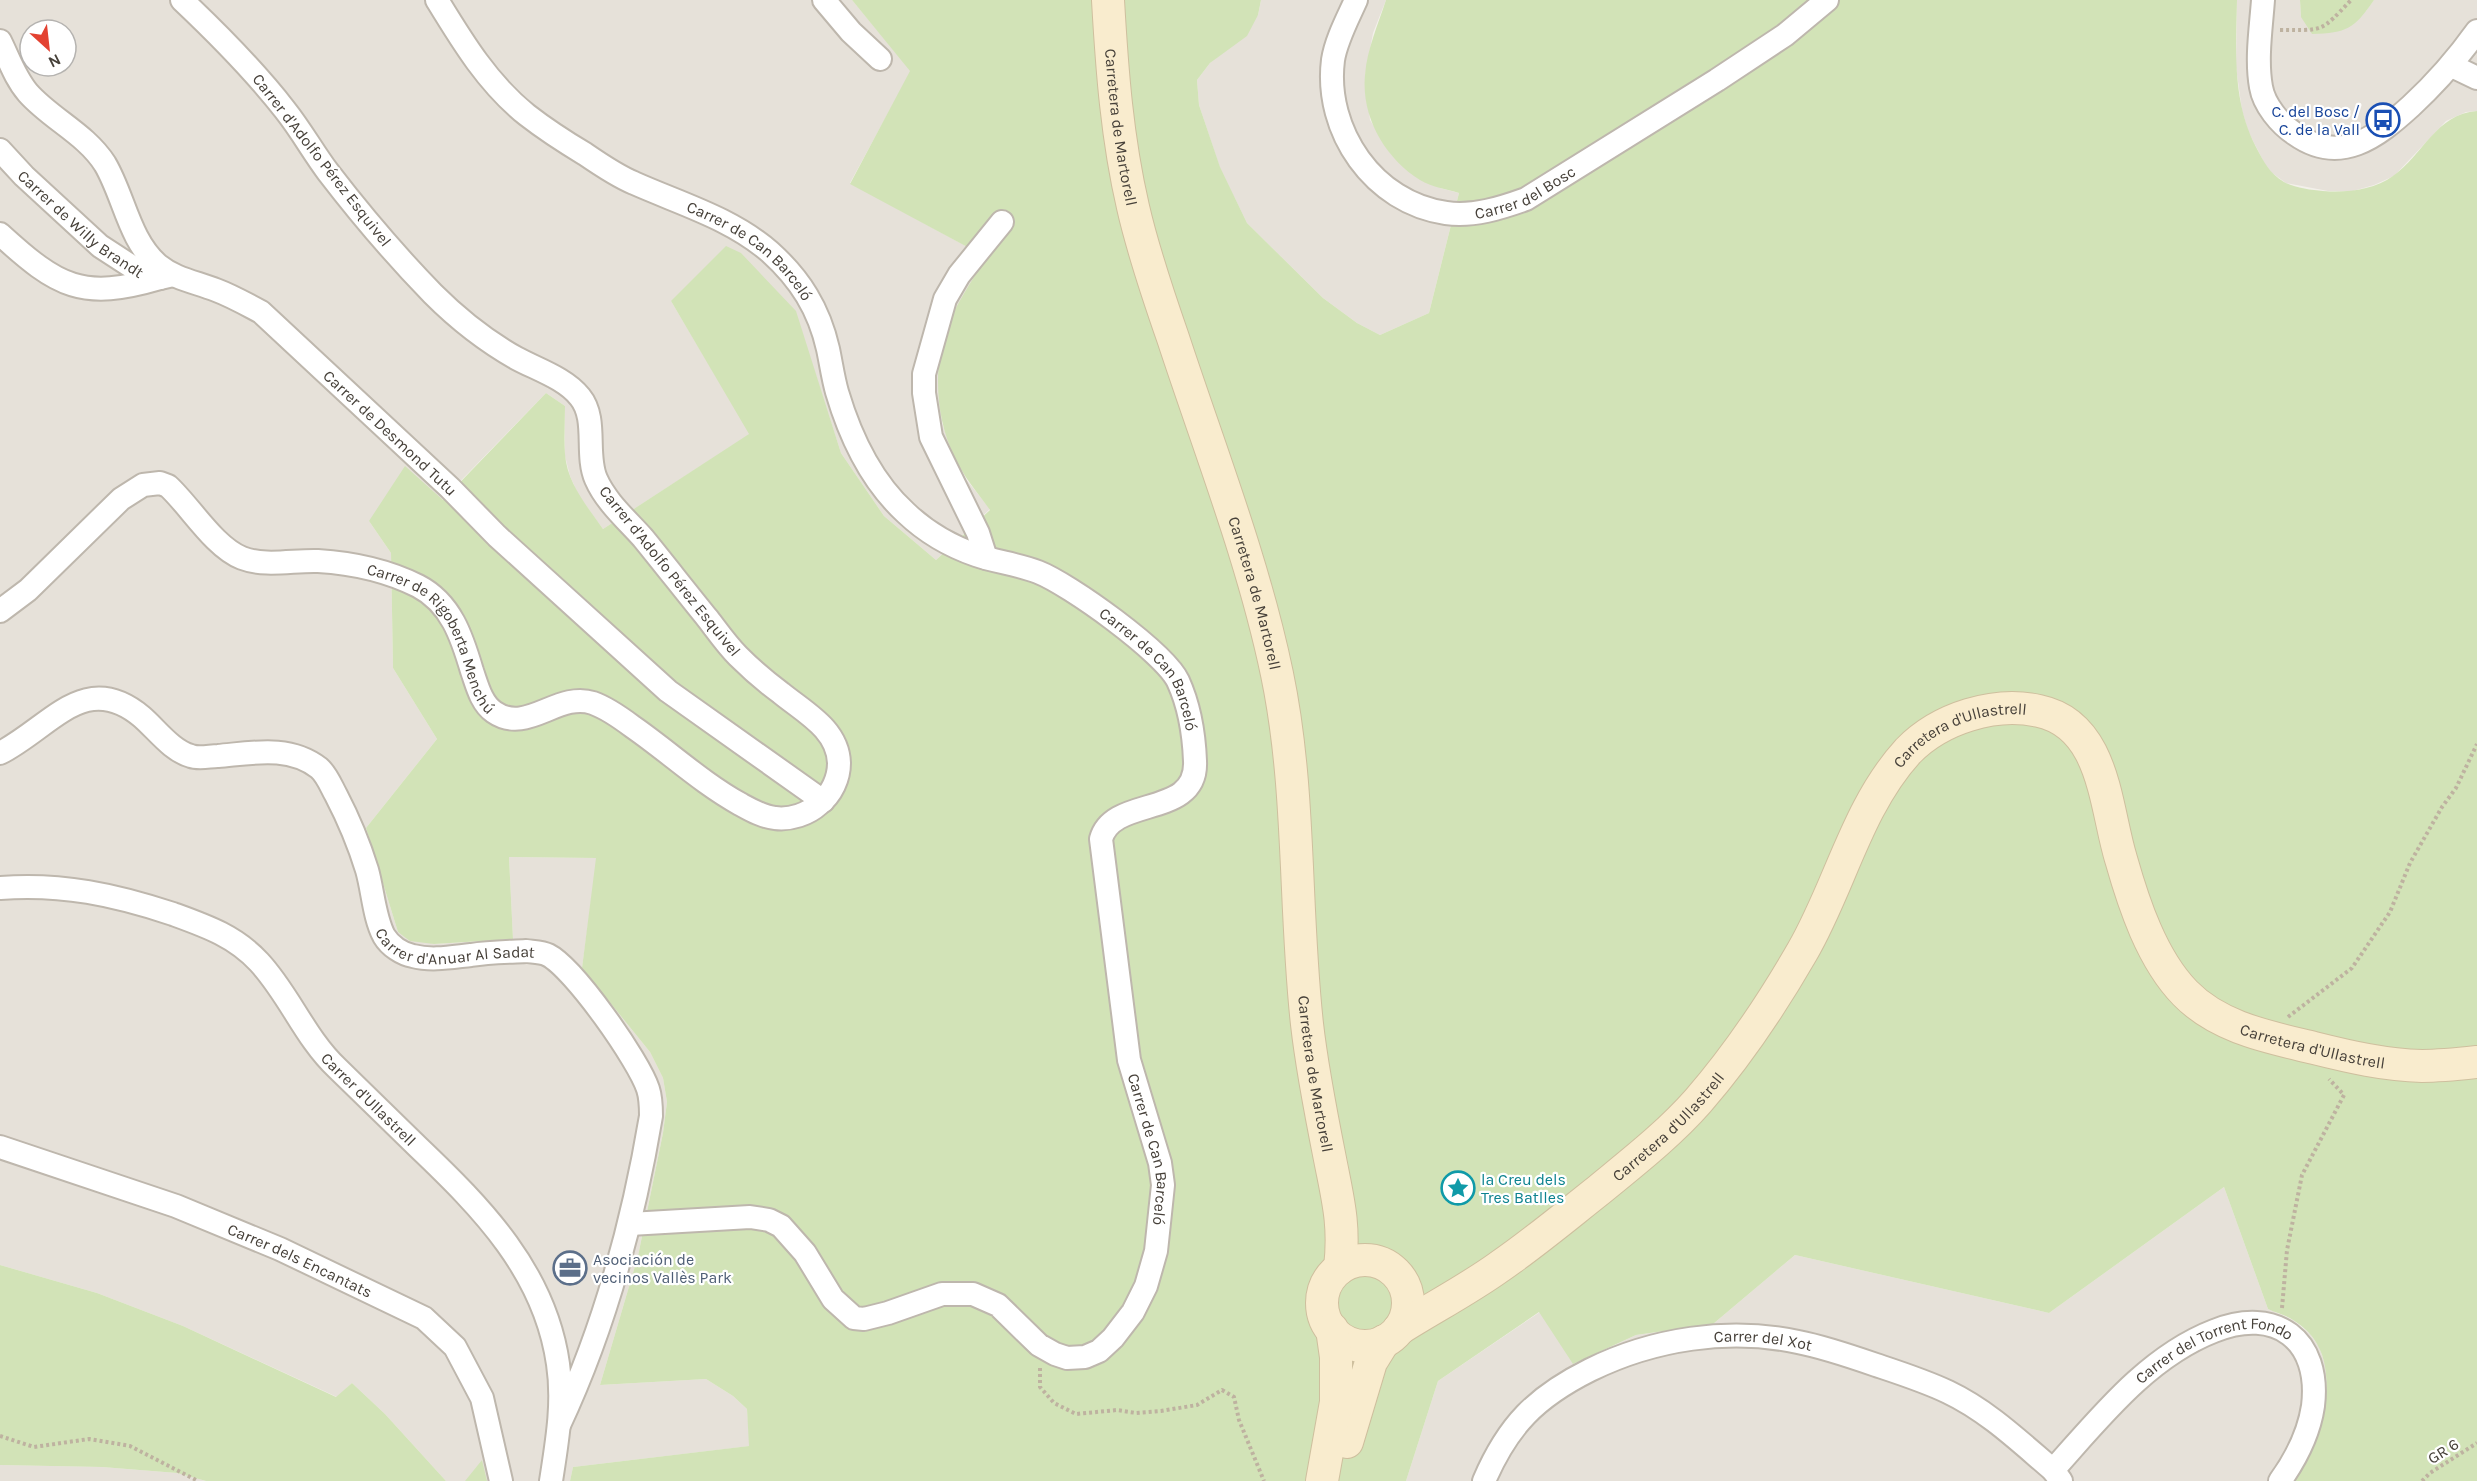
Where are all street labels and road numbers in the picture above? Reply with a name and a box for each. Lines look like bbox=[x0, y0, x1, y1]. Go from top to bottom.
street label: Carretera de Martorell bbox=[1102, 48, 1142, 208]
street label: Carrer d'Adolfo Pérez Esquivel bbox=[249, 70, 395, 250]
street label: Carrer del Bosc bbox=[1473, 161, 1579, 222]
street label: Carrer de Willy Brandt bbox=[14, 166, 148, 282]
street label: Carrer de Can Barceló bbox=[684, 197, 817, 304]
street label: Carrer de Desmond Tutu bbox=[320, 366, 461, 499]
street label: Carrer d'Adolfo Pérez Esquivel bbox=[595, 482, 745, 660]
street label: Carretera de Martorell bbox=[1225, 514, 1285, 672]
street label: Carrer de Rigoberta Menchú bbox=[365, 559, 499, 718]
street label: Carrer de Can Barceló bbox=[1096, 603, 1201, 732]
street label: Carretera d'Ullastrell bbox=[1889, 699, 2028, 771]
street label: Carrer d'Anuar Al Sadat bbox=[372, 925, 536, 968]
street label: Carretera de Martorell bbox=[1295, 995, 1338, 1154]
street label: Carretera d'Ullastrell bbox=[2238, 1019, 2386, 1072]
street label: Carrer d'Ullastrell bbox=[317, 1048, 420, 1150]
street label: Carretera d'Ullastrell bbox=[1608, 1068, 1728, 1185]
street label: Carrer de Can Barceló bbox=[1124, 1071, 1173, 1226]
street label: Carrer dels Encantats bbox=[225, 1219, 376, 1301]
street label: Carrer del Torrent Fondo bbox=[2131, 1313, 2297, 1387]
street label: Carrer del Xot bbox=[1713, 1326, 1814, 1354]
street label: GR 6 bbox=[2424, 1434, 2462, 1468]

